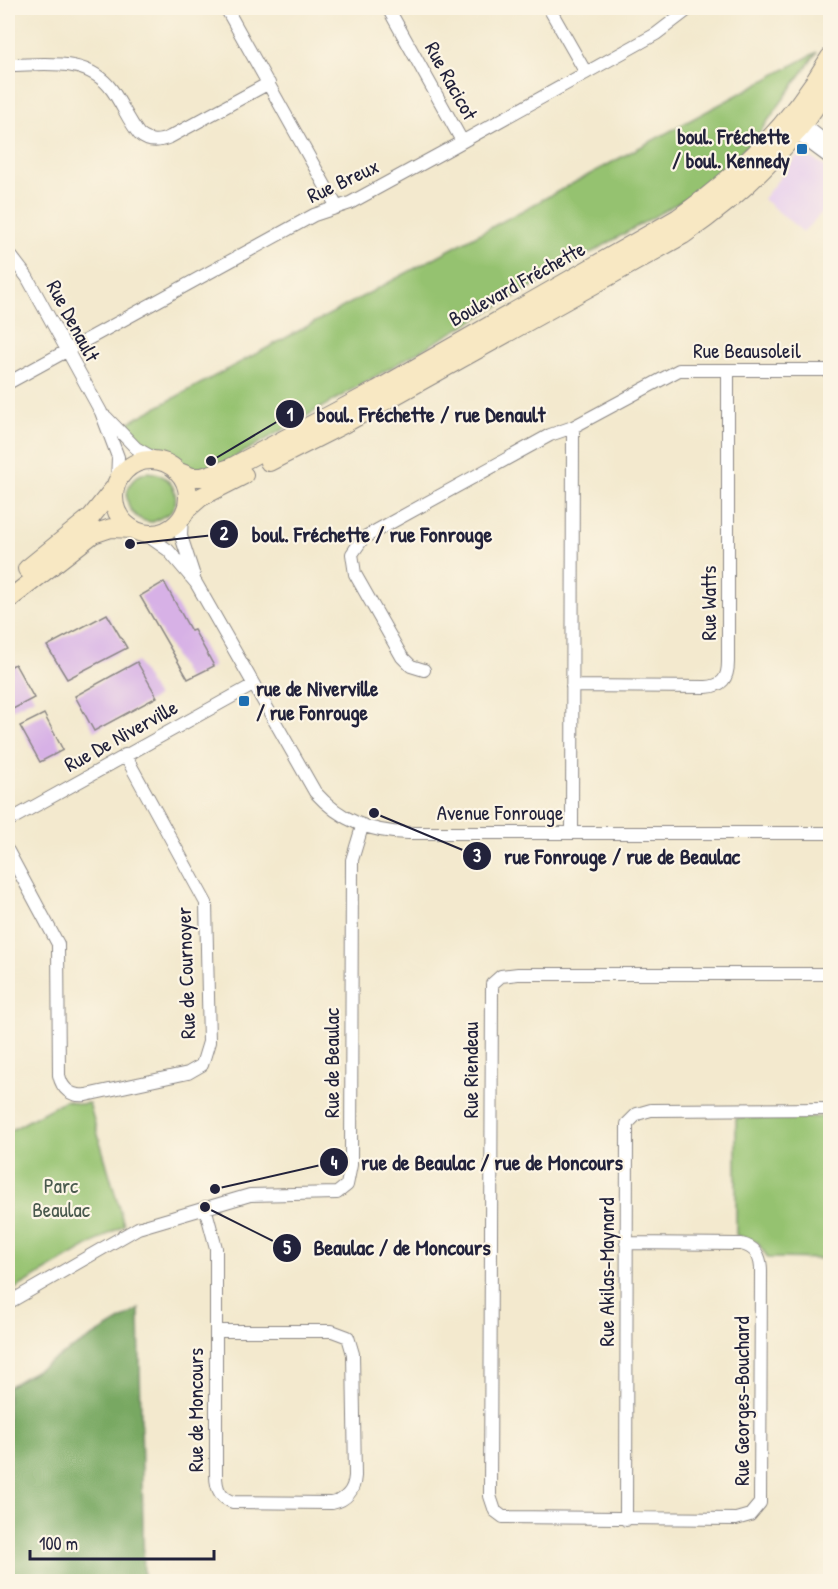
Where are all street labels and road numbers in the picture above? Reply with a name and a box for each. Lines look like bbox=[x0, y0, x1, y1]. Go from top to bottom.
street label: Rue Racicot bbox=[418, 36, 485, 126]
street label: Rue Breux bbox=[302, 151, 383, 210]
street label: Boulevard Fréchette bbox=[443, 234, 590, 333]
street label: Rue Denault bbox=[40, 275, 107, 367]
street label: Rue Beausoleil bbox=[693, 336, 801, 365]
street label: Rue Watts bbox=[694, 566, 723, 640]
street label: Rue De Niverville bbox=[59, 692, 183, 779]
street label: Avenue Fonrouge bbox=[437, 798, 563, 827]
street label: Rue de Cournoyer bbox=[169, 906, 202, 1040]
street label: Rue de Beaulac bbox=[317, 1007, 346, 1118]
street label: Rue Riendeau bbox=[456, 1021, 485, 1118]
street label: Rue Akilas-Maynard bbox=[592, 1198, 621, 1346]
street label: Rue Georges-Bouchard bbox=[727, 1316, 756, 1486]
street label: Rue de Moncours bbox=[181, 1348, 210, 1472]

